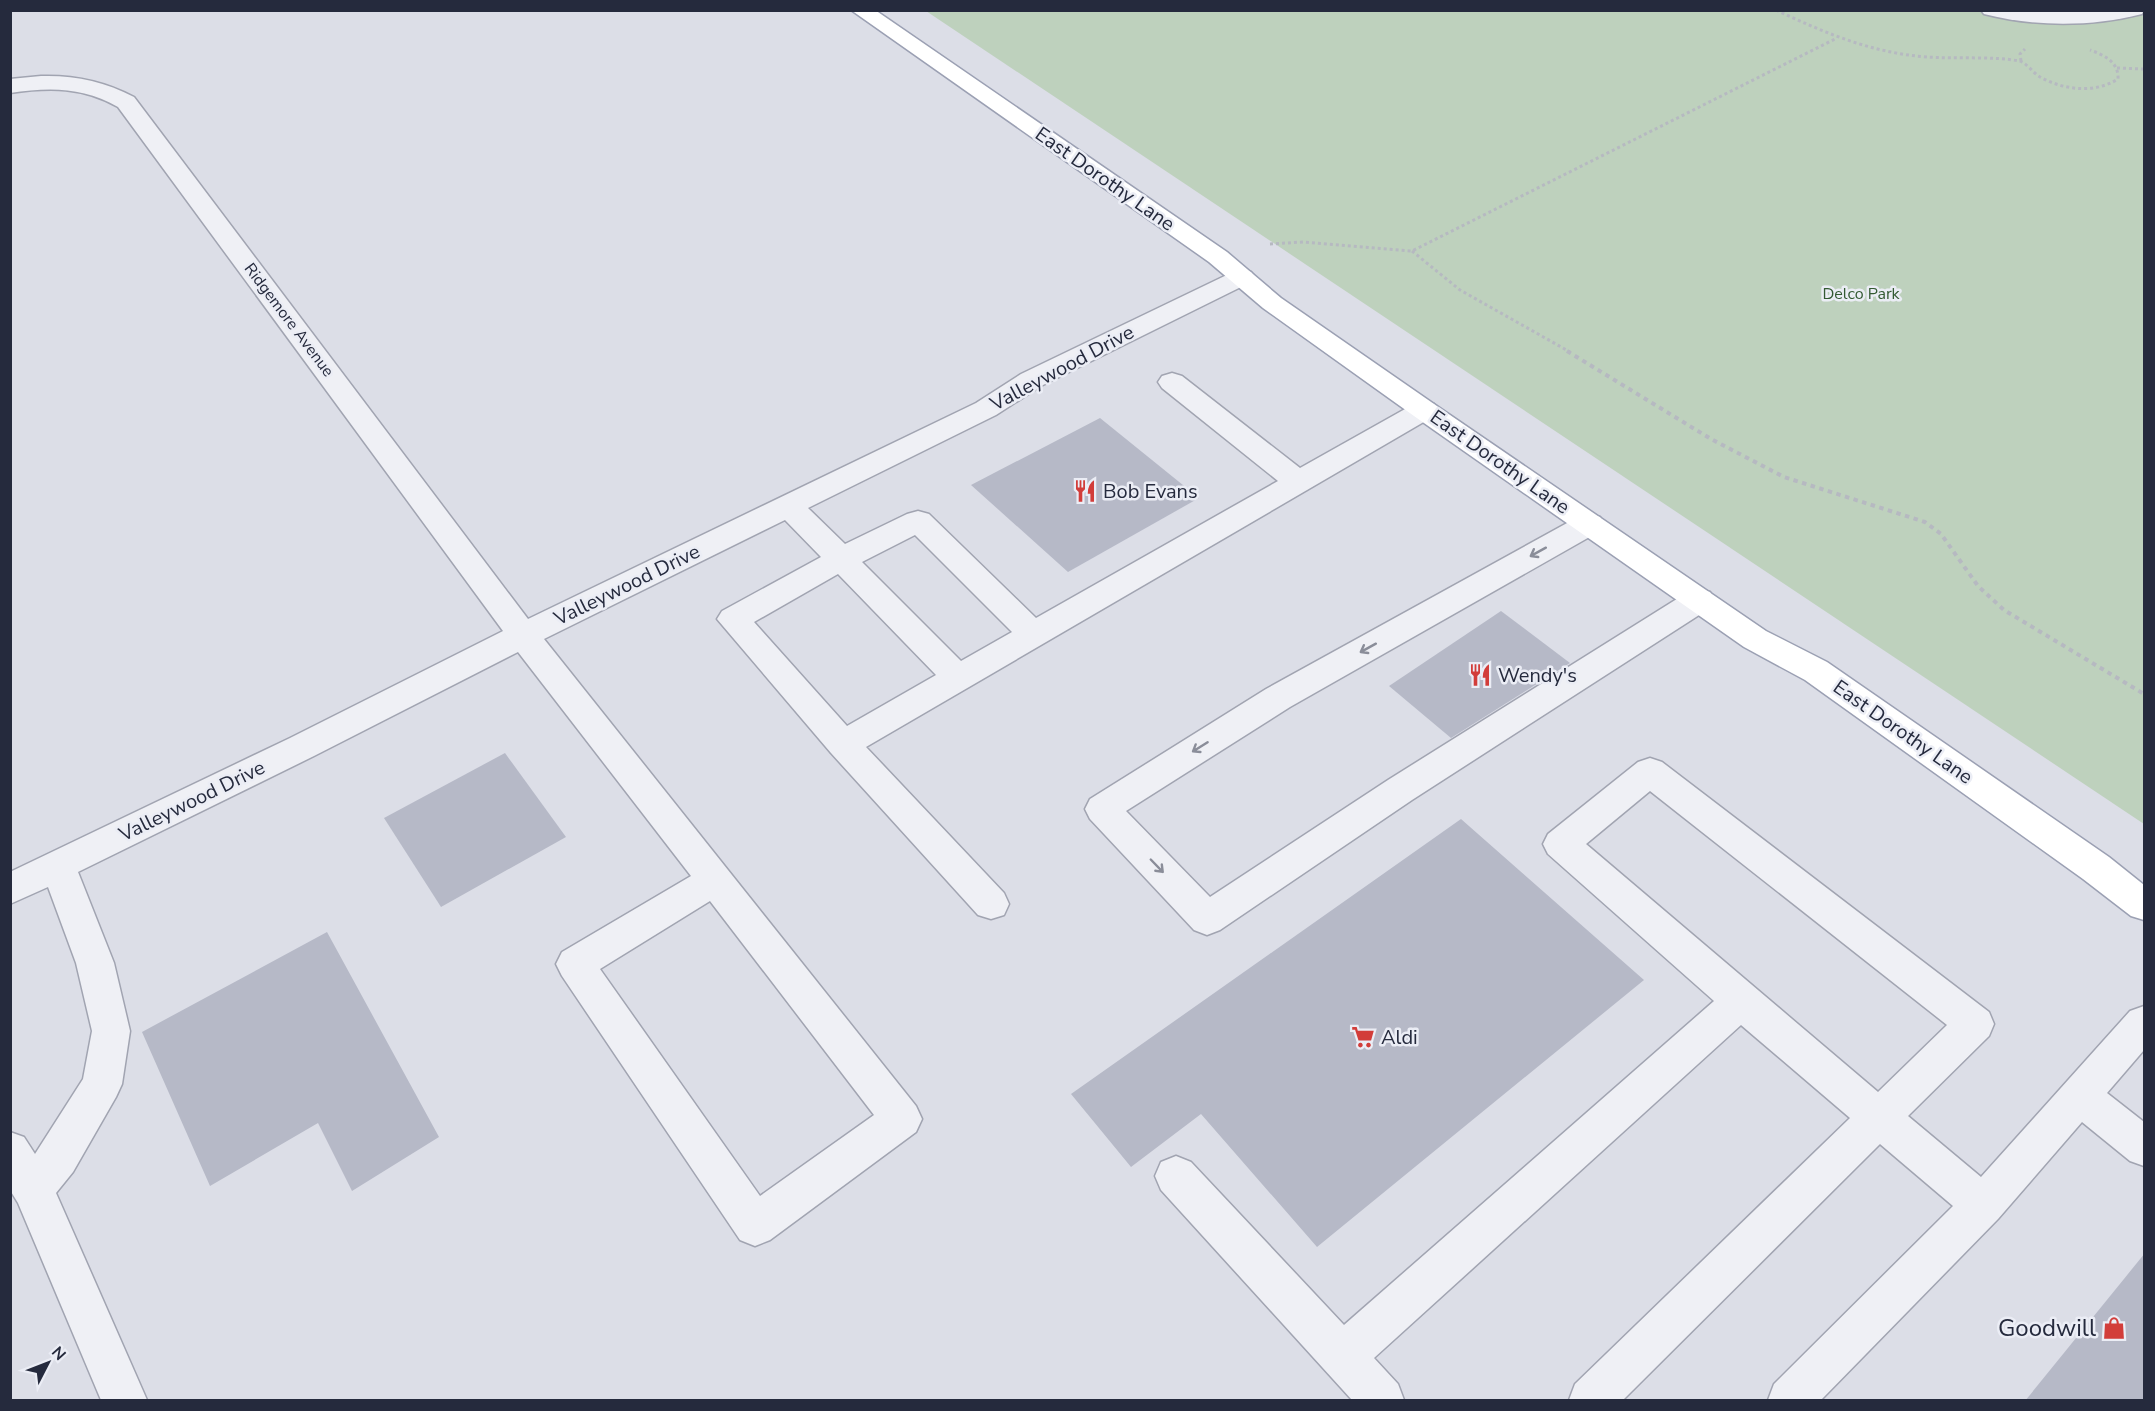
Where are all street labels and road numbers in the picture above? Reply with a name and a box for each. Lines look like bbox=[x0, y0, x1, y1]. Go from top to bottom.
street label: East Dorothy Lane bbox=[1030, 121, 1180, 237]
street label: Ridgemore Avenue bbox=[239, 259, 339, 381]
street label: Valleywood Drive bbox=[984, 319, 1139, 418]
street label: East Dorothy Lane bbox=[1425, 404, 1575, 520]
street label: Valleywood Drive bbox=[549, 538, 705, 632]
street label: East Dorothy Lane bbox=[1828, 674, 1978, 790]
street label: Valleywood Drive bbox=[114, 754, 270, 848]

